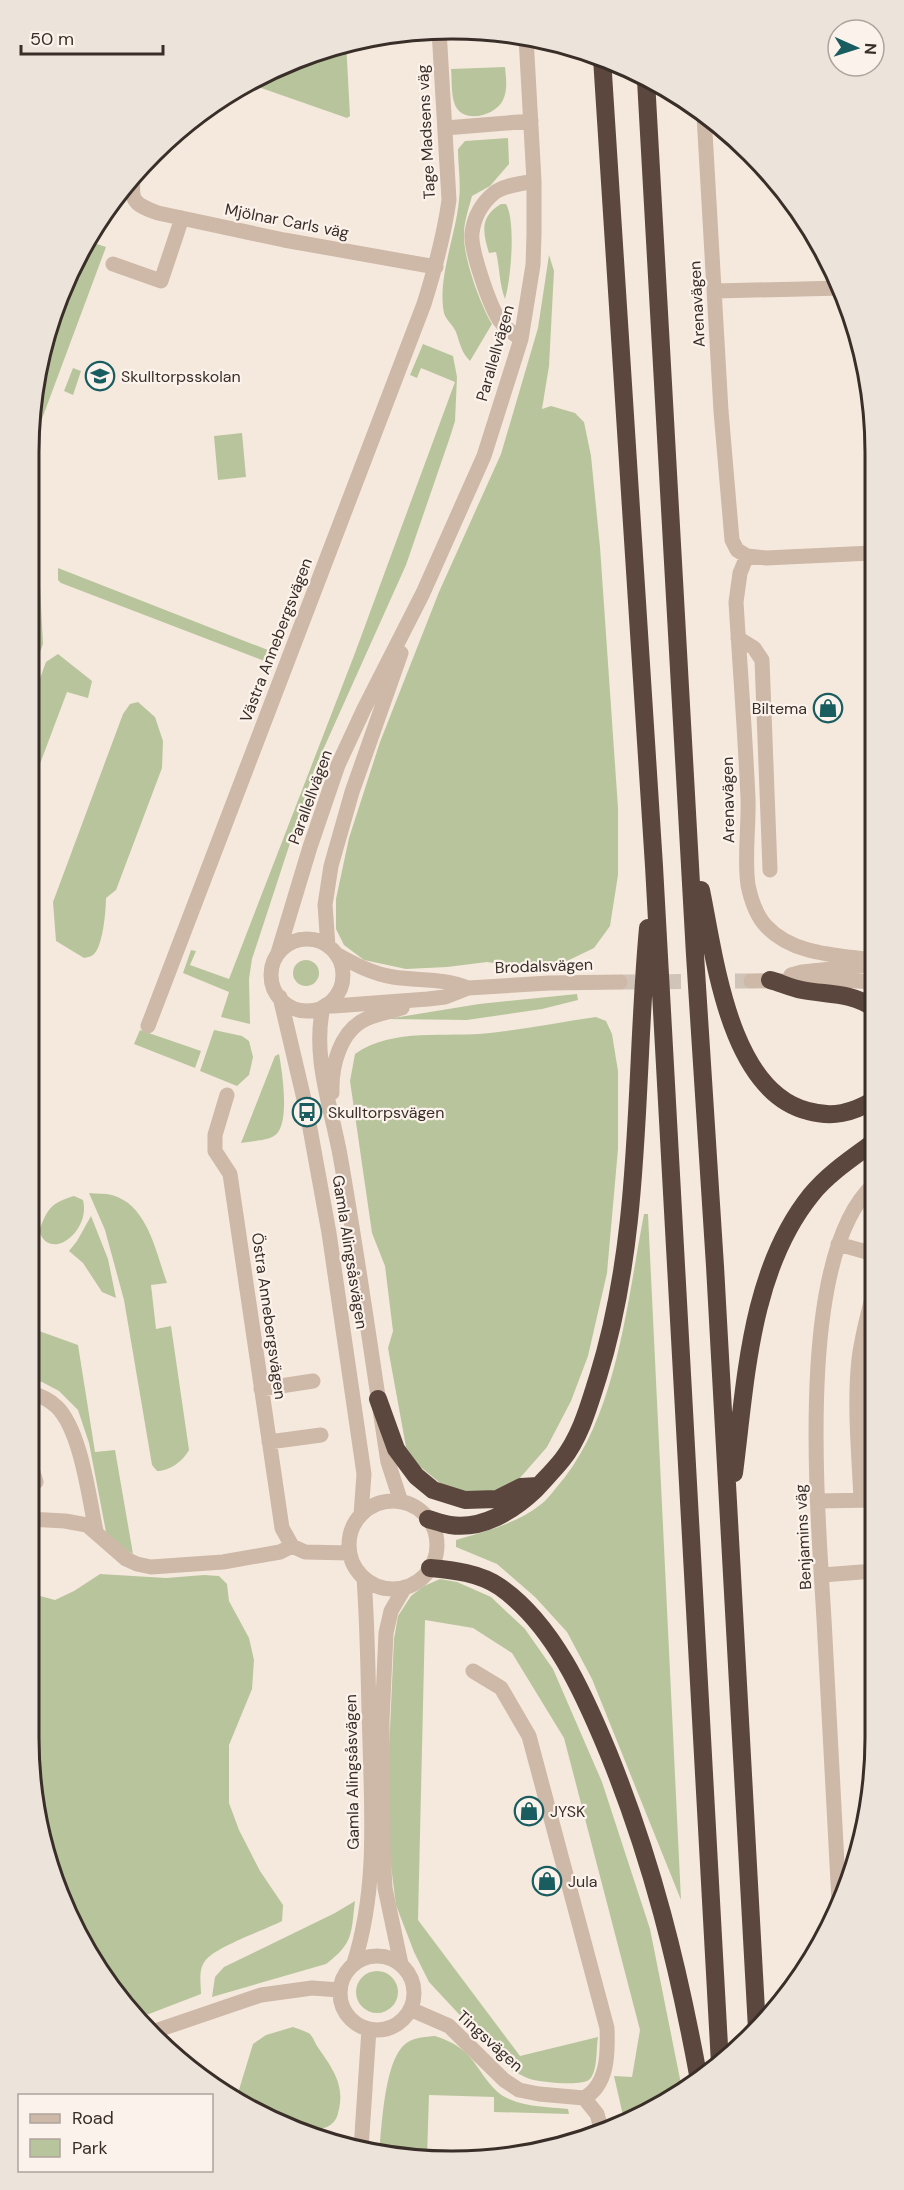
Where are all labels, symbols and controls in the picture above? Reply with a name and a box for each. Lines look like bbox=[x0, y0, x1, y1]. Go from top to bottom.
scale bar bbox=[21, 18, 164, 56]
north arrow bbox=[826, 18, 886, 78]
text: 50 m bbox=[30, 27, 74, 51]
text: N bbox=[860, 42, 881, 55]
street label: Tage Madsens väg bbox=[412, 64, 440, 200]
street label: Mjölnar Carls väg bbox=[223, 199, 351, 243]
street label: Arenavägen bbox=[684, 260, 710, 348]
street label: Parallellvägen bbox=[471, 302, 519, 404]
school or university icon: Skulltorpsskolan bbox=[84, 360, 116, 392]
place label: Skulltorpsskolan bbox=[121, 366, 241, 387]
street label: Västra Annebergsvägen bbox=[235, 555, 317, 725]
shop icon: Biltema bbox=[812, 692, 844, 724]
place label: Biltema bbox=[752, 698, 807, 719]
street label: Parallellvägen bbox=[283, 747, 337, 847]
street label: Arenavägen bbox=[717, 757, 739, 843]
street label: Brodalsvägen bbox=[495, 954, 593, 978]
bus stop icon: Skulltorpsvägen bbox=[291, 1096, 323, 1128]
place label: Skulltorpsvägen bbox=[328, 1102, 444, 1123]
street label: Gamla Alingsåsvägen bbox=[327, 1173, 373, 1331]
street label: Östra Annebergsvägen bbox=[247, 1231, 291, 1401]
street label: Benjamins väg bbox=[790, 1484, 816, 1590]
street label: Gamla Alingsåsvägen bbox=[340, 1694, 364, 1850]
shop icon: JYSK bbox=[513, 1795, 545, 1827]
place label: JYSK bbox=[550, 1801, 585, 1822]
shop icon: Jula bbox=[531, 1865, 563, 1897]
place label: Jula bbox=[568, 1871, 597, 1892]
street label: Tingsvägen bbox=[452, 2006, 528, 2076]
legend bbox=[18, 2094, 213, 2172]
text: Road bbox=[72, 2106, 114, 2130]
text: Park bbox=[72, 2136, 108, 2160]

